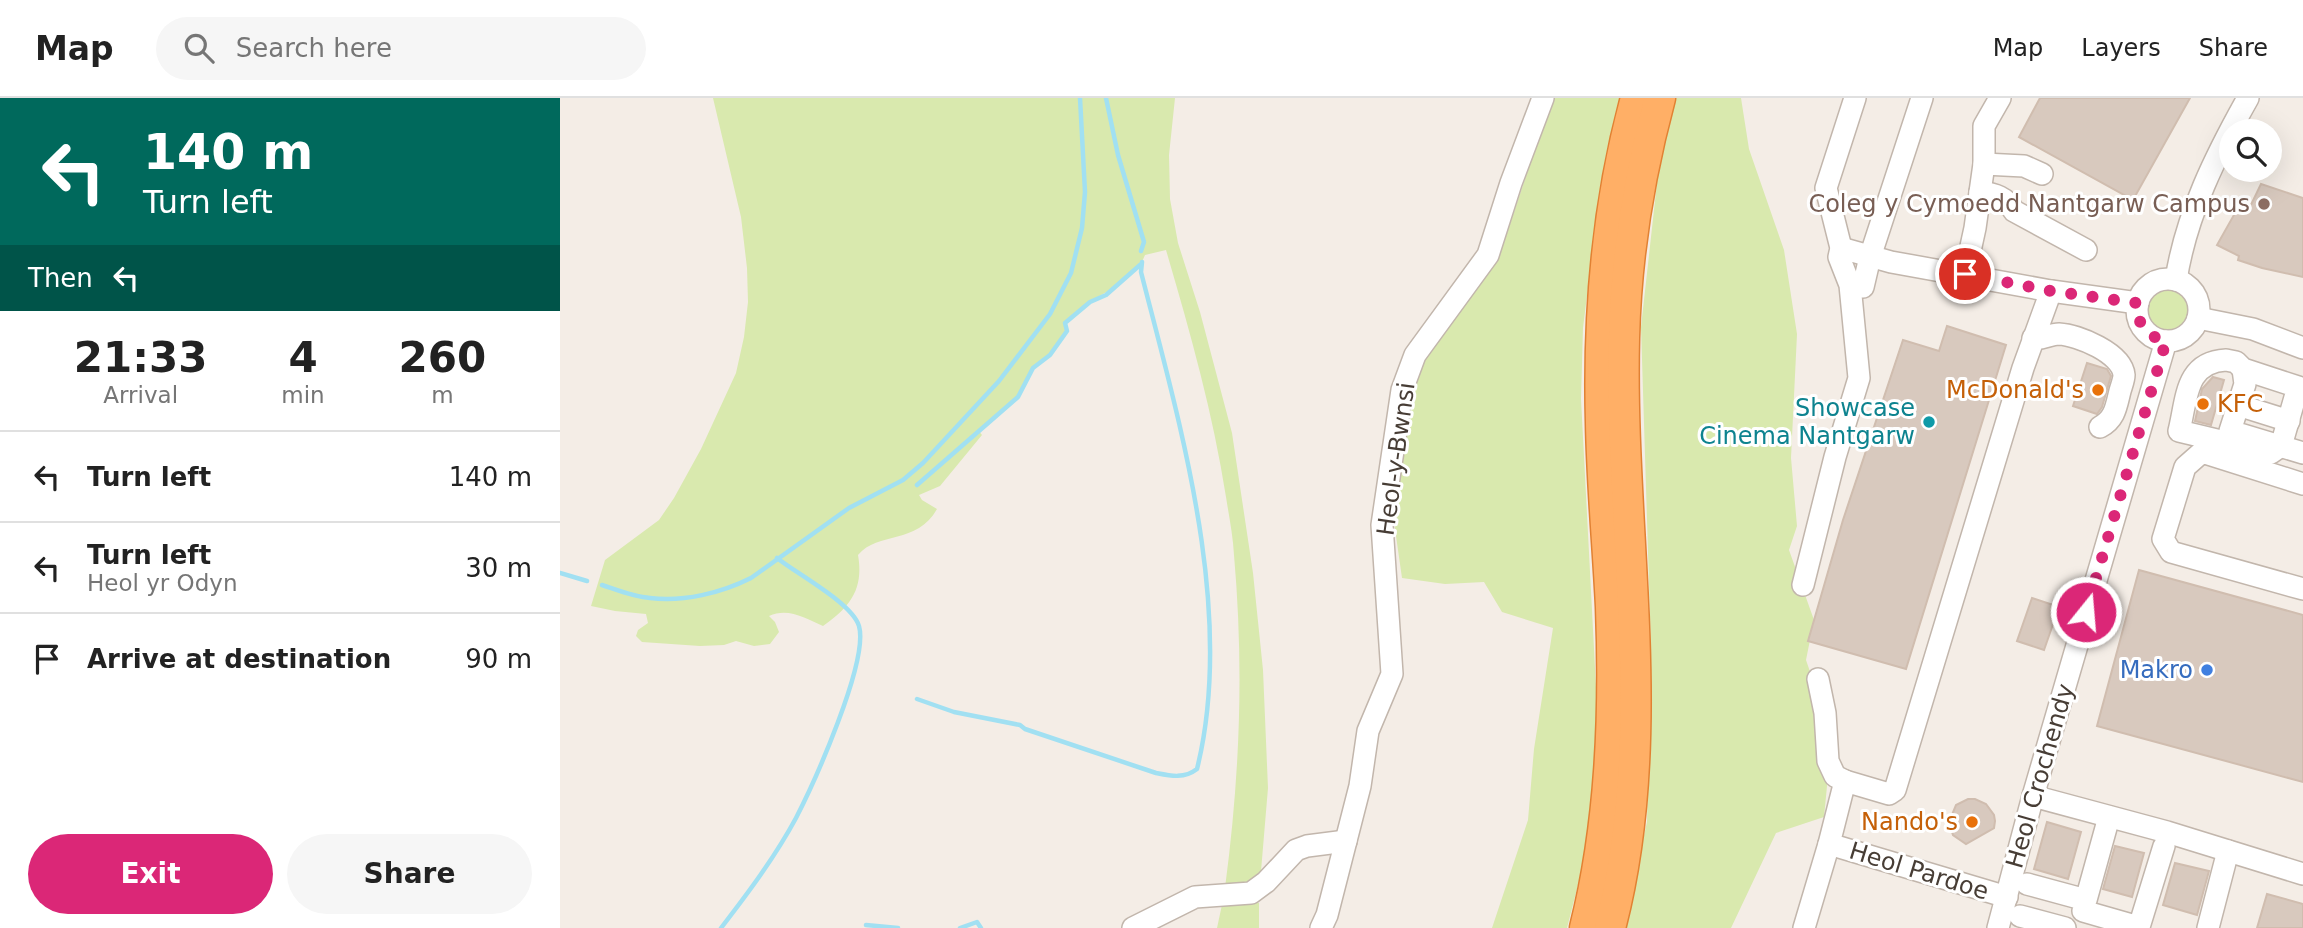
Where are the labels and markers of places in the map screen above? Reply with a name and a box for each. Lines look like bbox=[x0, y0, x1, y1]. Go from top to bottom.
place label: Coleg y Cymoedd Nantgarw Campus bbox=[1808, 190, 2250, 218]
marker: Coleg y Cymoedd Nantgarw Campus bbox=[2256, 196, 2272, 212]
pin bbox=[1935, 244, 1995, 304]
place label: McDonald's bbox=[1946, 376, 2084, 404]
marker: McDonald's bbox=[2090, 382, 2106, 398]
place label: KFC bbox=[2217, 390, 2263, 418]
place label: Showcase Cinema Nantgarw bbox=[1699, 394, 1915, 450]
marker: KFC bbox=[2195, 396, 2211, 412]
marker: Showcase Cinema Nantgarw bbox=[1921, 414, 1937, 430]
place label: Makro bbox=[2120, 656, 2193, 684]
marker: Makro bbox=[2199, 662, 2215, 678]
place label: Nando's bbox=[1861, 808, 1958, 836]
marker: Nando's bbox=[1964, 814, 1980, 830]

